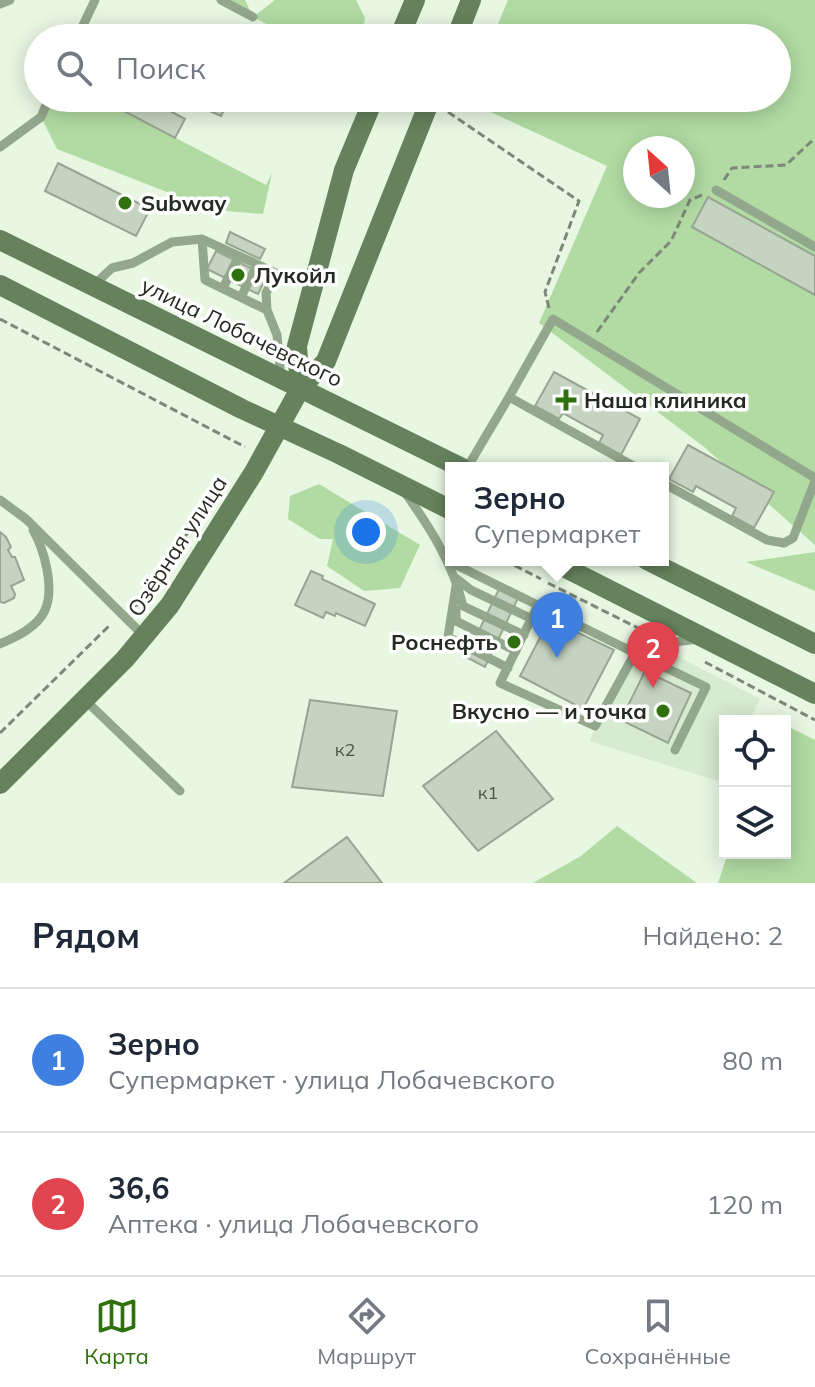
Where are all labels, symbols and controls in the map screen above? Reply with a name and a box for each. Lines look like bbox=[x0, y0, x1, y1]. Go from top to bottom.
search box bbox=[24, 24, 791, 112]
icon: search bbox=[52, 46, 96, 90]
text: Поиск bbox=[116, 49, 206, 87]
north arrow bbox=[623, 136, 695, 208]
place label: Subway bbox=[141, 189, 226, 217]
marker: Subway bbox=[116, 194, 134, 212]
place label: Лукойл bbox=[254, 261, 336, 289]
marker: Лукойл bbox=[229, 266, 247, 284]
street label: улица Лобачевского bbox=[137, 271, 347, 393]
place label: Наша клиника bbox=[584, 386, 747, 414]
marker: Наша клиника bbox=[555, 389, 577, 411]
popup bbox=[445, 462, 669, 566]
street label: Озёрная улица bbox=[121, 470, 233, 622]
text: Зерно bbox=[474, 479, 566, 517]
your location bbox=[346, 512, 386, 552]
text: Супермаркет bbox=[474, 517, 640, 550]
pin: 1 bbox=[531, 592, 583, 658]
pin: 2 bbox=[627, 622, 679, 688]
place label: Роснефть bbox=[391, 628, 498, 656]
marker: Роснефть bbox=[505, 633, 523, 651]
place label: Вкусно — и точка bbox=[452, 697, 647, 725]
marker: Вкусно — и точка bbox=[654, 702, 672, 720]
map controls bbox=[719, 715, 791, 859]
button: locate bbox=[719, 715, 791, 787]
house number: к2 bbox=[335, 738, 355, 761]
house number: к1 bbox=[478, 781, 498, 804]
button: layers bbox=[719, 787, 791, 859]
text: Рядом bbox=[32, 914, 140, 957]
text: Найдено: 2 bbox=[643, 919, 783, 952]
text: Зерно bbox=[108, 1025, 200, 1063]
text: 1 bbox=[50, 1044, 66, 1077]
text: 80 m bbox=[722, 1044, 783, 1077]
text: Супермаркет · улица Лобачевского bbox=[108, 1063, 555, 1096]
text: 36,6 bbox=[108, 1169, 169, 1207]
text: 2 bbox=[50, 1188, 66, 1221]
text: 120 m bbox=[707, 1188, 783, 1221]
text: Аптека · улица Лобачевского bbox=[108, 1207, 479, 1240]
tab: Карта bbox=[84, 1294, 149, 1370]
tab: Маршрут bbox=[317, 1294, 416, 1370]
tab: Сохранённые bbox=[584, 1294, 731, 1370]

